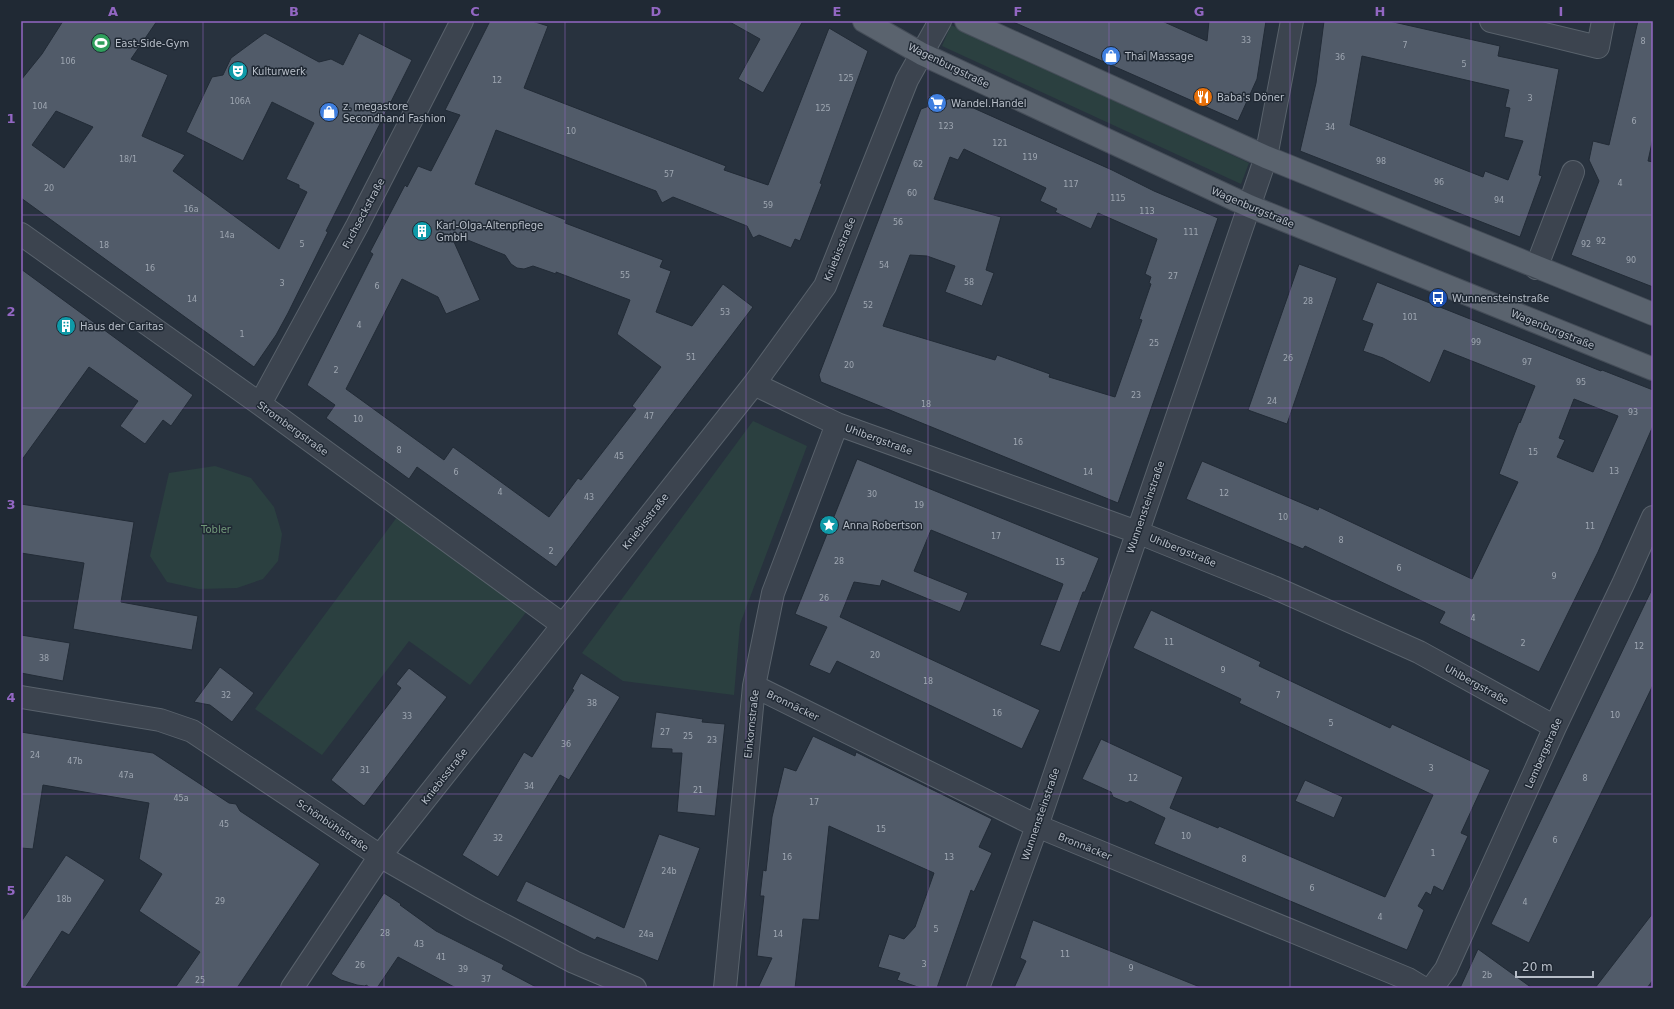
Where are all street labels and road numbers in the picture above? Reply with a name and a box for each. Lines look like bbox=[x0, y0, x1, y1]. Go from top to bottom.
street label: Wagenburgstraße bbox=[906, 41, 991, 90]
street label: Fuchseckstraße bbox=[340, 176, 387, 250]
street label: Wagenburgstraße bbox=[1210, 185, 1296, 230]
street label: Kniebisstraße bbox=[822, 216, 857, 283]
street label: Wagenburgstraße bbox=[1509, 308, 1596, 351]
street label: Strombergstraße bbox=[255, 399, 330, 458]
street label: Uhlbergstraße bbox=[844, 422, 914, 457]
street label: Wunnensteinstraße bbox=[1124, 459, 1167, 555]
street label: Kniebisstraße bbox=[620, 491, 671, 551]
street label: Uhlbergstraße bbox=[1148, 532, 1218, 569]
street label: Uhlbergstraße bbox=[1443, 662, 1510, 706]
street label: Bronnäcker bbox=[765, 688, 822, 723]
street label: Einkornstraße bbox=[742, 689, 761, 759]
street label: Lembergstraße bbox=[1523, 716, 1564, 790]
street label: Kniebisstraße bbox=[419, 746, 470, 806]
street label: Wunnensteinstraße bbox=[1019, 766, 1062, 862]
street label: Schönbühlstraße bbox=[295, 797, 371, 854]
street label: Bronnäcker bbox=[1056, 831, 1114, 863]

